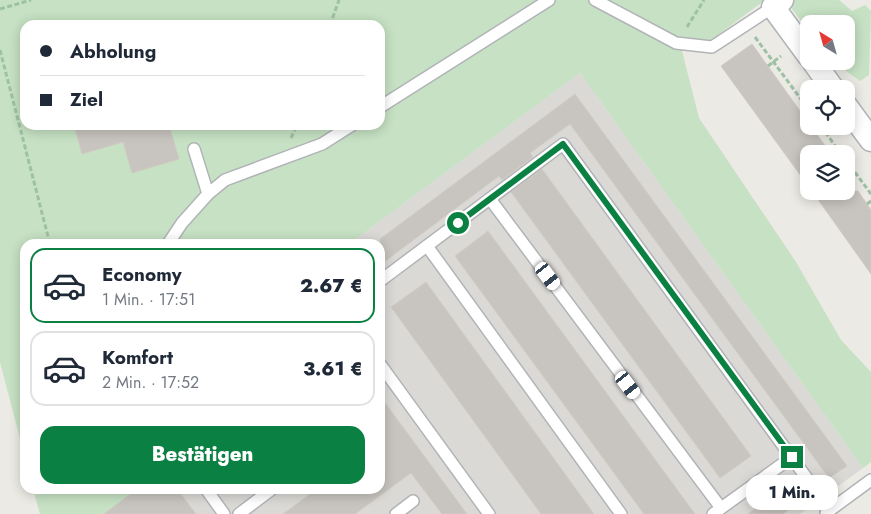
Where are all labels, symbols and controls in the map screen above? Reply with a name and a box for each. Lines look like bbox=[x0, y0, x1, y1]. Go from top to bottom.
north arrow bbox=[800, 15, 855, 70]
map controls bbox=[800, 15, 855, 200]
text: Abholung bbox=[70, 38, 156, 65]
button: locate bbox=[800, 80, 855, 135]
text: Ziel bbox=[70, 86, 103, 113]
button: layers bbox=[800, 145, 855, 200]
route start bbox=[447, 212, 469, 234]
car bbox=[532, 260, 563, 292]
text: Economy bbox=[102, 261, 182, 288]
icon: car bbox=[42, 263, 87, 308]
text: 2.67 € bbox=[300, 272, 363, 299]
text: 1 Min. · 17:51 bbox=[102, 288, 195, 311]
text: Komfort bbox=[102, 344, 173, 371]
icon: car bbox=[42, 346, 87, 391]
text: 3.61 € bbox=[303, 355, 363, 382]
car bbox=[612, 369, 643, 401]
text: 2 Min. · 17:52 bbox=[102, 371, 199, 394]
button: Bestätigen bbox=[40, 426, 365, 484]
route end bbox=[781, 446, 803, 468]
callout: 1 Min. bbox=[746, 474, 838, 510]
text: 1 Min. bbox=[768, 481, 816, 504]

